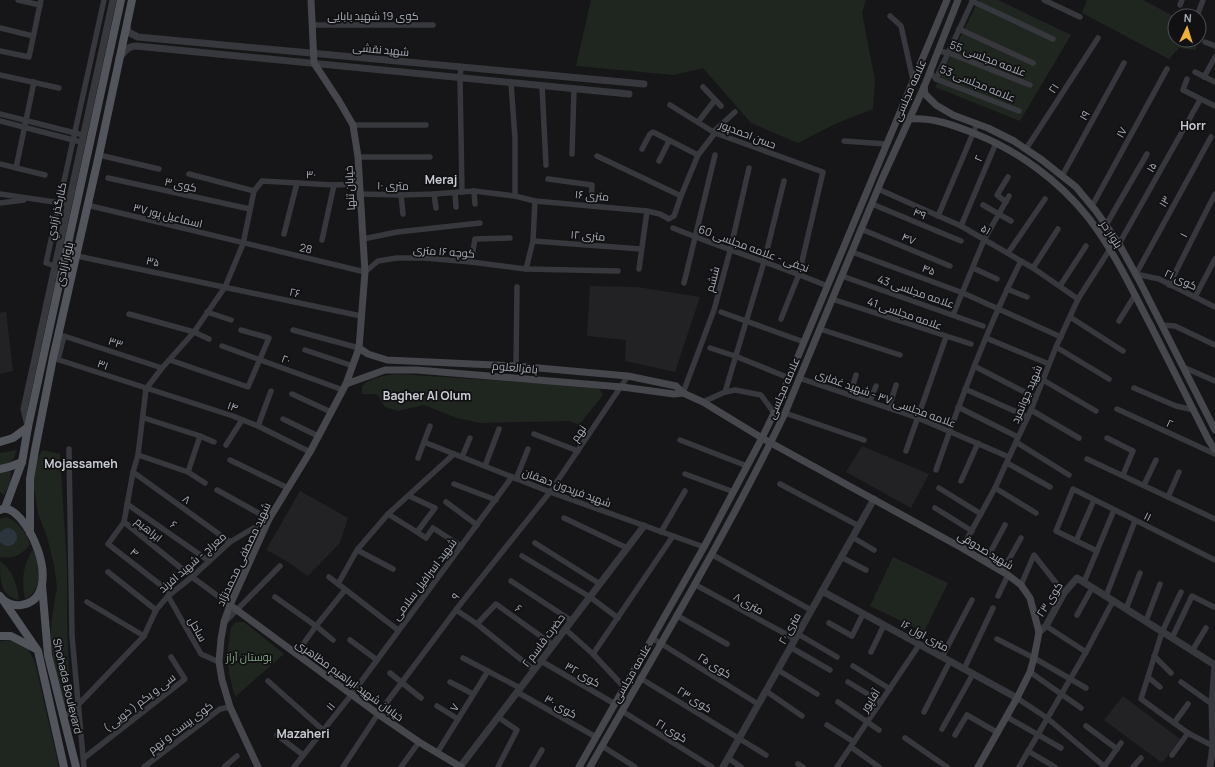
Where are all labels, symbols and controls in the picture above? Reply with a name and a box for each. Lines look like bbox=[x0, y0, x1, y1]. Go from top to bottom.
street label: کوی 19 شهید بابایی bbox=[327, 8, 419, 23]
north arrow bbox=[1167, 8, 1207, 48]
text: N bbox=[1183, 10, 1192, 25]
street label: علامه مجلسی 55 bbox=[948, 37, 1028, 79]
street label: شهید نقشی bbox=[352, 39, 410, 59]
street label: علامه مجلسی bbox=[889, 57, 929, 123]
street label: علامه مجلسی 53 bbox=[938, 61, 1018, 105]
street label: ۲۱ bbox=[1044, 80, 1062, 96]
street label: ۱۹ bbox=[1075, 107, 1093, 123]
street label: حسن احمدپور bbox=[716, 116, 779, 152]
district label: Horr bbox=[1180, 117, 1206, 134]
street label: ۱۷ bbox=[1112, 124, 1130, 140]
street label: ۲ bbox=[970, 152, 986, 164]
street label: ۱۵ bbox=[1142, 159, 1160, 175]
street label: خیابان تنها bbox=[340, 165, 358, 211]
street label: ۳۰ bbox=[306, 166, 316, 182]
district label: Meraj bbox=[425, 171, 457, 188]
street label: کوی ۳ bbox=[163, 173, 199, 195]
street label: ۱۰ متری bbox=[377, 177, 409, 193]
street label: کنارگذر آزادي bbox=[43, 181, 71, 242]
street label: ۱۶ متری bbox=[574, 186, 610, 204]
street label: ۱۳ bbox=[1155, 193, 1173, 209]
street label: اسماعیل پور ۳۷ bbox=[132, 199, 204, 231]
street label: ۴۹ bbox=[911, 204, 929, 222]
street label: بلوار حر bbox=[1097, 216, 1127, 251]
street label: ۵۱ bbox=[978, 220, 994, 238]
street label: نجفی - علامه مجلسی 60 bbox=[697, 221, 812, 275]
street label: ۱۲ متری bbox=[570, 226, 606, 244]
street label: ۴۷ bbox=[900, 228, 919, 248]
street label: ۱ bbox=[1176, 230, 1190, 240]
street label: 28 bbox=[298, 239, 314, 257]
street label: بلوار آزادی bbox=[52, 240, 76, 287]
street label: کوچه ۱۶ متری bbox=[412, 241, 476, 261]
street label: ۳۵ bbox=[145, 252, 161, 270]
street label: ۴۵ bbox=[920, 260, 938, 278]
street label: ششم bbox=[701, 265, 724, 294]
street label: کوی ۲۱ bbox=[1162, 265, 1200, 293]
street label: علامه مجلسی 43 bbox=[875, 271, 957, 311]
street label: ۲۶ bbox=[288, 284, 302, 300]
street label: علامه مجلسی 41 bbox=[865, 293, 945, 333]
street label: ۳۳ bbox=[107, 333, 125, 351]
street label: ۲۰ bbox=[279, 350, 293, 368]
street label: ۳۱ bbox=[95, 355, 111, 373]
street label: علامه مجلسی bbox=[763, 355, 803, 421]
street label: باقرالعلوم bbox=[491, 358, 539, 377]
street label: شهید جوانمرد bbox=[1007, 362, 1045, 426]
street label: علامه مجلسی ۳۷ - شهید غفاری bbox=[814, 366, 958, 430]
district label: Bagher Al Olum bbox=[383, 387, 471, 404]
street label: ۱۴ bbox=[225, 397, 241, 415]
street label: ۲ bbox=[1164, 415, 1176, 431]
street label: نهم bbox=[567, 422, 590, 445]
district label: Mojassameh bbox=[44, 455, 118, 472]
street label: شهید فریدون دهقان bbox=[520, 464, 614, 510]
street label: ۸ bbox=[180, 491, 194, 507]
street label: شهید مصطفی محمدنژاد bbox=[212, 500, 274, 608]
street label: ۱۱ bbox=[1142, 508, 1154, 524]
street label: ابراهیم bbox=[131, 513, 166, 545]
street label: ۶ bbox=[168, 516, 180, 532]
street label: شهید صدوقی bbox=[955, 527, 1017, 573]
street label: معراج - شهید افرند bbox=[155, 528, 230, 596]
street label: شهید اسرافیل سلامی bbox=[388, 535, 460, 623]
street label: ۴ bbox=[128, 544, 142, 560]
street label: کوی ۲۳ bbox=[1032, 579, 1066, 619]
street label: ۹ bbox=[447, 589, 463, 603]
street label: ۸ متری bbox=[731, 589, 767, 617]
street label: ۶ bbox=[512, 600, 526, 616]
street label: ۲۰ متری bbox=[774, 609, 804, 647]
street label: ۲ حضرت قاسم bbox=[518, 610, 569, 671]
street label: ساحل bbox=[185, 614, 211, 644]
street label: ۱۶ متری اول bbox=[898, 616, 952, 654]
street label: خیابان شهید ابراهیم مظاهری bbox=[292, 636, 407, 725]
street label: Shohada Boulevard bbox=[50, 637, 86, 735]
street label: علامه مجلسی bbox=[608, 641, 654, 705]
park label: بوستان آراز bbox=[225, 649, 272, 664]
street label: کوی ۲۵ bbox=[695, 649, 735, 681]
street label: کوی ۳۲ bbox=[563, 658, 604, 690]
street label: سی و یکم ( خویی ) bbox=[100, 669, 179, 736]
street label: کوی ۲۳ bbox=[675, 682, 715, 716]
street label: آقاپور bbox=[856, 685, 883, 715]
street label: کوی ۳۰ bbox=[542, 691, 580, 721]
street label: کوی بیست و نهم bbox=[144, 698, 216, 757]
street label: ۱۱ bbox=[322, 699, 338, 713]
street label: ۷ bbox=[446, 700, 462, 714]
street label: کوی ۲۱ bbox=[653, 714, 691, 746]
district label: Mazaheri bbox=[276, 725, 330, 742]

